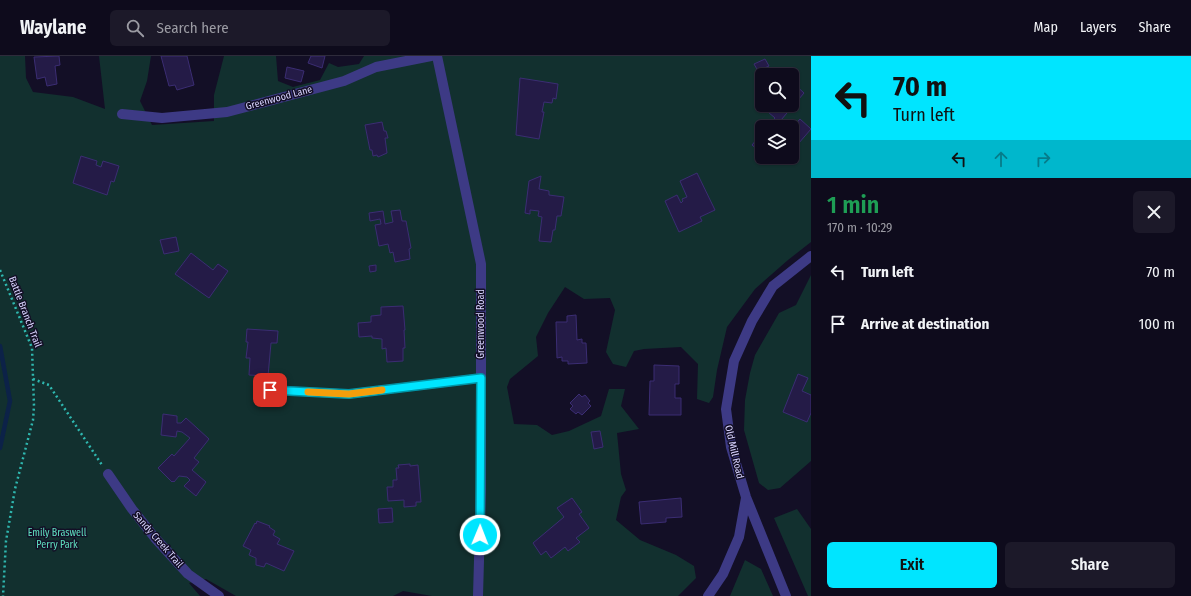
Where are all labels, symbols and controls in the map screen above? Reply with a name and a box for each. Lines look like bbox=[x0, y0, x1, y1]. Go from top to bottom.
search box bbox=[110, 10, 390, 46]
text: Waylane bbox=[20, 16, 86, 39]
icon: search bbox=[124, 17, 146, 39]
text: Search here bbox=[156, 19, 229, 37]
text: Map bbox=[1034, 19, 1058, 36]
text: Layers bbox=[1080, 19, 1116, 36]
text: Share bbox=[1138, 19, 1171, 36]
map controls bbox=[755, 68, 799, 164]
button: search bbox=[755, 68, 799, 112]
text: 70 m bbox=[893, 70, 947, 103]
icon: left bbox=[827, 72, 879, 124]
street label: Greenwood Lane bbox=[244, 83, 314, 113]
text: Turn left bbox=[893, 104, 955, 126]
button: layers bbox=[755, 120, 799, 164]
icon: left bbox=[948, 148, 970, 170]
icon: ahead bbox=[990, 148, 1012, 170]
icon: right bbox=[1032, 148, 1054, 170]
text: 1 min bbox=[827, 191, 879, 219]
button: close bbox=[1133, 191, 1175, 233]
text: 170 m · 10:29 bbox=[827, 220, 892, 235]
icon: left bbox=[827, 261, 849, 283]
text: Turn left bbox=[861, 263, 914, 281]
text: 70 m bbox=[1146, 263, 1175, 281]
street label: Battle Branch Trail bbox=[6, 275, 44, 349]
street label: Greenwood Road bbox=[475, 289, 487, 359]
icon: arrive bbox=[827, 313, 849, 335]
text: Arrive at destination bbox=[861, 315, 989, 333]
text: 100 m bbox=[1138, 315, 1175, 333]
pin bbox=[253, 373, 287, 407]
icon: arrive bbox=[259, 379, 281, 401]
street label: Old Mill Road bbox=[722, 424, 746, 480]
street label: Sandy Creek Trail bbox=[131, 510, 186, 571]
position arrow bbox=[459, 514, 501, 556]
park label: Emily Braswell Perry Park bbox=[28, 527, 87, 551]
button: Exit bbox=[827, 542, 997, 588]
button: Share bbox=[1005, 542, 1175, 588]

